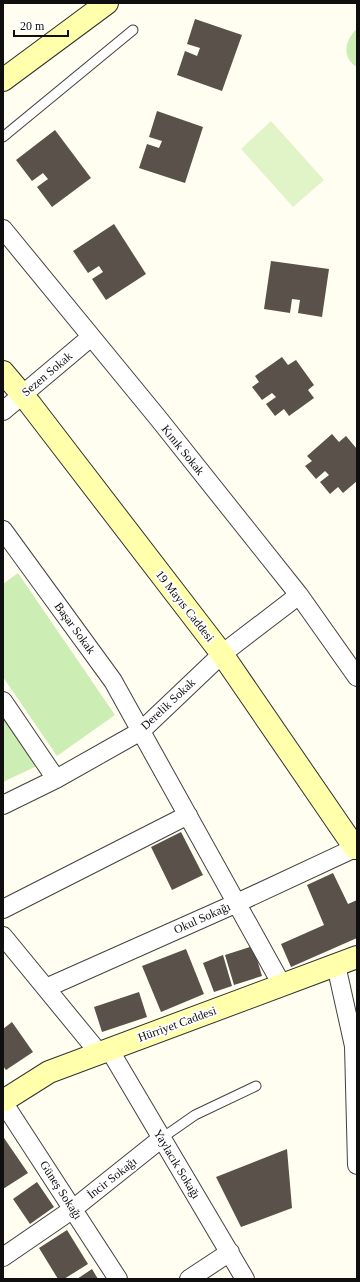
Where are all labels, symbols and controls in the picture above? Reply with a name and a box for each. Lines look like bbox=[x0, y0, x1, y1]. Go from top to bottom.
scale bar bbox=[14, 12, 68, 38]
text: 20 m bbox=[20, 19, 45, 33]
street label: Sezen Sokak bbox=[19, 349, 75, 399]
street label: Kınık Sokak bbox=[159, 422, 207, 478]
street label: 19 Mayıs Caddesi bbox=[153, 568, 218, 645]
street label: Başar Sokak bbox=[52, 599, 98, 657]
street label: Derelik Sokak bbox=[138, 675, 198, 733]
street label: Okul Sokağı bbox=[172, 899, 233, 937]
street label: Hürriyet Caddesi bbox=[136, 1003, 219, 1045]
street label: Yaylacık Sokağı bbox=[151, 1127, 204, 1202]
street label: İncir Sokağı bbox=[84, 1154, 140, 1202]
street label: Güneş Sokağı bbox=[37, 1158, 85, 1222]

